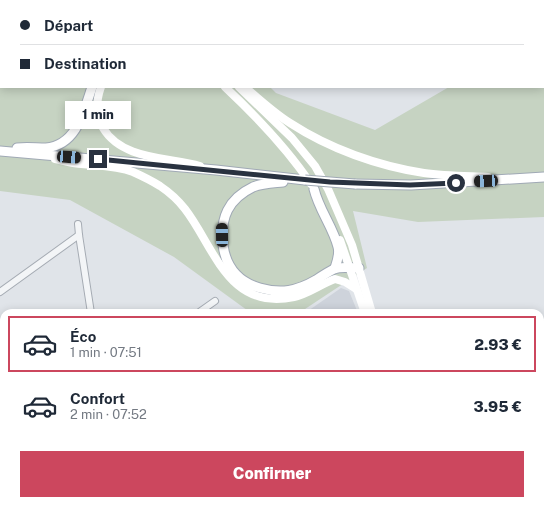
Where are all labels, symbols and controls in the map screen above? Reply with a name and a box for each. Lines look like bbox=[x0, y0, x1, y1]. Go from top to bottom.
text: Départ bbox=[44, 17, 93, 34]
text: Destination bbox=[44, 55, 126, 72]
callout: 1 min bbox=[65, 101, 131, 129]
text: 1 min bbox=[82, 107, 114, 122]
car bbox=[57, 150, 81, 164]
route end bbox=[89, 150, 107, 168]
route start bbox=[447, 174, 465, 192]
car bbox=[474, 174, 498, 188]
car bbox=[216, 223, 228, 247]
icon: car bbox=[22, 326, 58, 362]
text: Éco bbox=[70, 328, 96, 345]
text: 2.93 € bbox=[474, 336, 522, 353]
text: 1 min · 07:51 bbox=[70, 345, 142, 360]
icon: car bbox=[22, 388, 58, 424]
text: Confort bbox=[70, 390, 125, 407]
text: 3.95 € bbox=[474, 398, 522, 415]
text: 2 min · 07:52 bbox=[70, 407, 147, 422]
button: Confirmer bbox=[20, 451, 524, 497]

